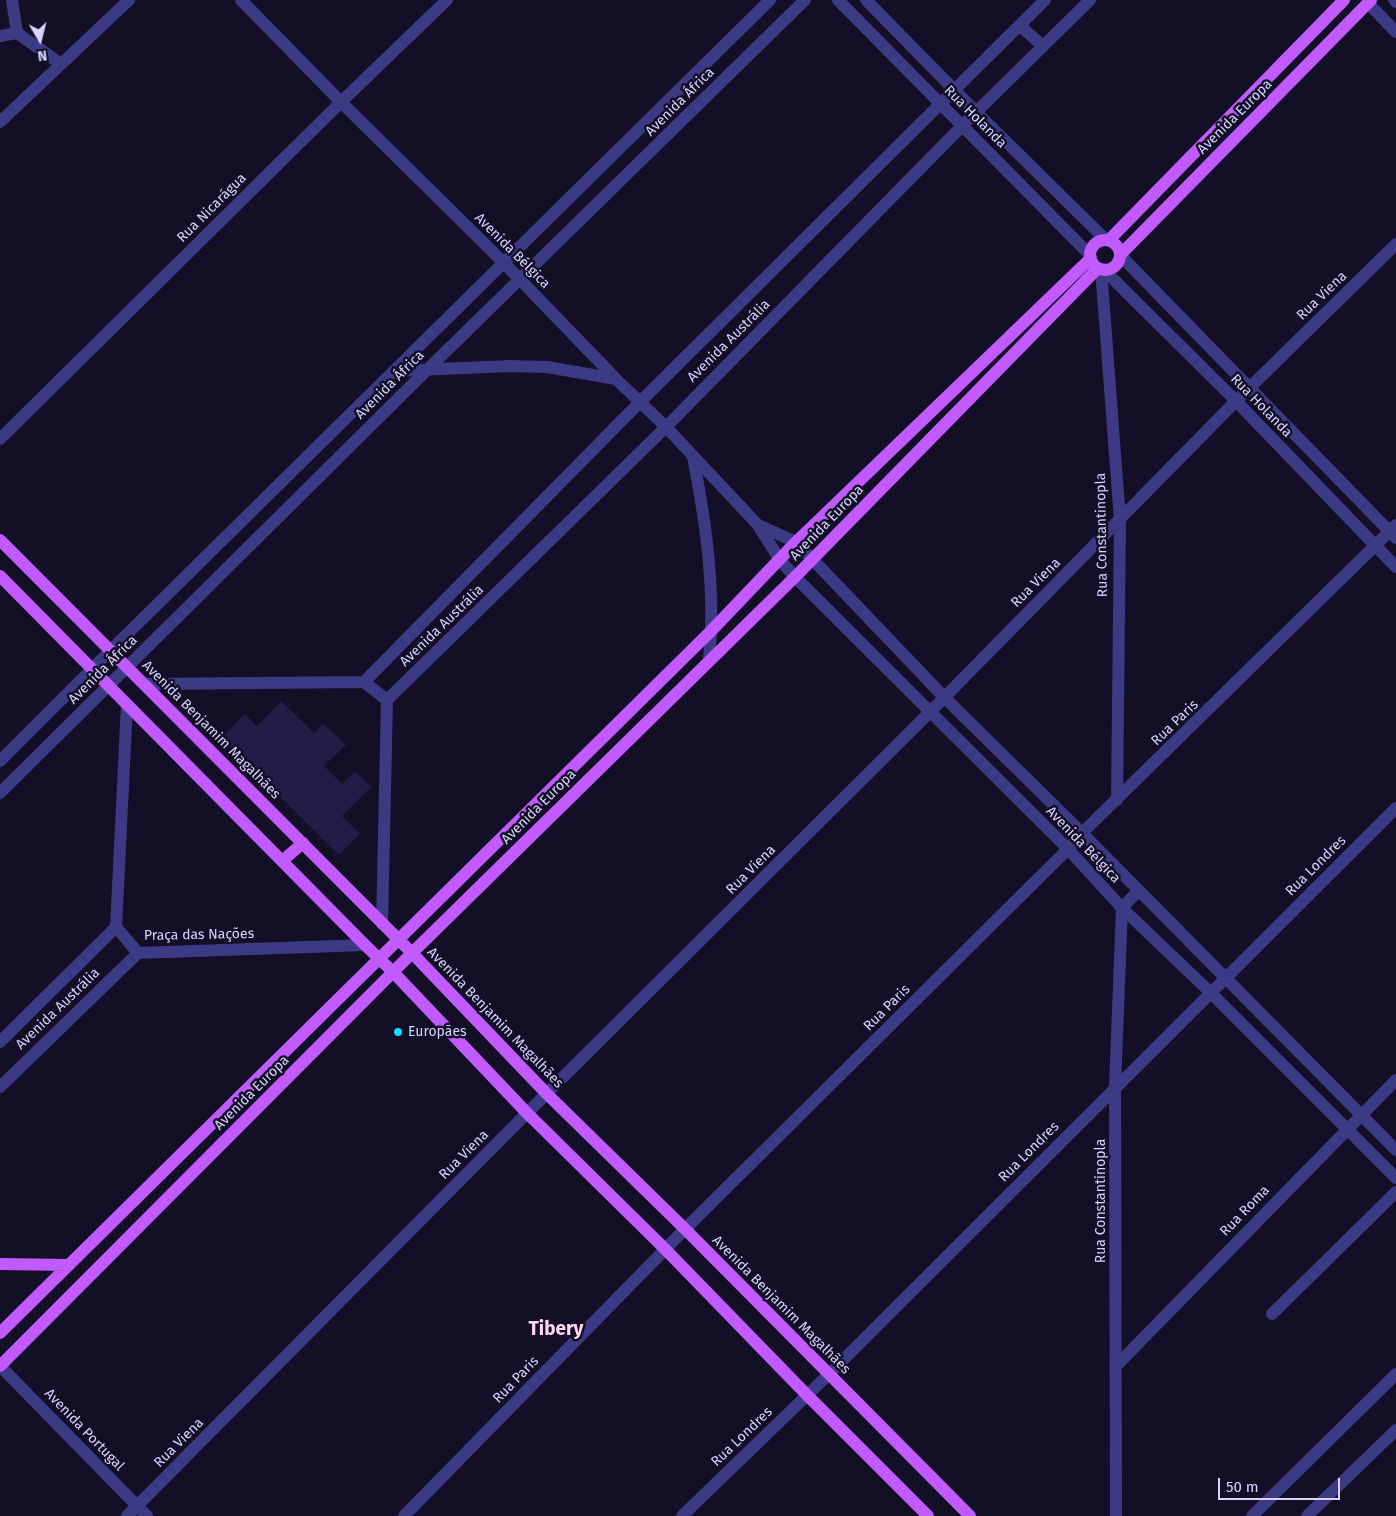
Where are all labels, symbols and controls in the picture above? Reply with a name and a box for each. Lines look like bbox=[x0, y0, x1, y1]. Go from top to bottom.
north arrow bbox=[15, 15, 65, 65]
text: N bbox=[36, 46, 48, 64]
street label: Avenida África bbox=[642, 64, 718, 140]
street label: Avenida Europa bbox=[1194, 76, 1276, 158]
street label: Rua Holanda bbox=[940, 82, 1010, 152]
street label: Rua Nicarágua bbox=[174, 170, 250, 246]
street label: Avenida Bélgica bbox=[471, 210, 553, 292]
street label: Rua Viena bbox=[1293, 268, 1351, 324]
street label: Avenida Austrália bbox=[684, 296, 774, 386]
street label: Avenida África bbox=[352, 347, 428, 423]
street label: Rua Holanda bbox=[1227, 371, 1295, 441]
street label: Rua Constantinopla bbox=[1093, 473, 1111, 597]
street label: Avenida Europa bbox=[787, 482, 867, 564]
street label: Rua Viena bbox=[1008, 555, 1064, 611]
street label: Avenida Austrália bbox=[397, 582, 487, 670]
street label: Avenida África bbox=[65, 632, 141, 708]
street label: Avenida Benjamim Magalhães bbox=[138, 657, 284, 803]
street label: Rua Paris bbox=[1148, 697, 1202, 749]
street label: Avenida Europa bbox=[498, 766, 580, 848]
street label: Avenida Bélgica bbox=[1042, 803, 1124, 887]
street label: Rua Londres bbox=[1282, 832, 1350, 900]
street label: Rua Viena bbox=[723, 842, 779, 898]
street label: Praça das Nações bbox=[144, 926, 254, 944]
street label: Avenida Benjamim Magalhães bbox=[423, 944, 567, 1092]
street label: Avenida Austrália bbox=[13, 965, 103, 1053]
street label: Rua Paris bbox=[860, 981, 914, 1035]
place label: Europães bbox=[408, 1024, 467, 1040]
marker: Europães bbox=[392, 1026, 404, 1038]
street label: Avenida Europa bbox=[211, 1052, 293, 1134]
street label: Rua Londres bbox=[995, 1118, 1063, 1186]
street label: Rua Viena bbox=[436, 1127, 492, 1183]
street label: Rua Constantinopla bbox=[1093, 1139, 1109, 1263]
street label: Rua Roma bbox=[1217, 1182, 1273, 1240]
street label: Avenida Benjamim Magalhães bbox=[708, 1232, 854, 1378]
district label: Tibery bbox=[529, 1319, 583, 1341]
street label: Rua Paris bbox=[490, 1353, 542, 1407]
street label: Avenida Portugal bbox=[41, 1386, 127, 1474]
street label: Rua Londres bbox=[708, 1404, 776, 1470]
street label: Rua Viena bbox=[151, 1415, 207, 1471]
scale bar bbox=[1221, 1468, 1344, 1500]
text: 50 m bbox=[1226, 1478, 1259, 1496]

